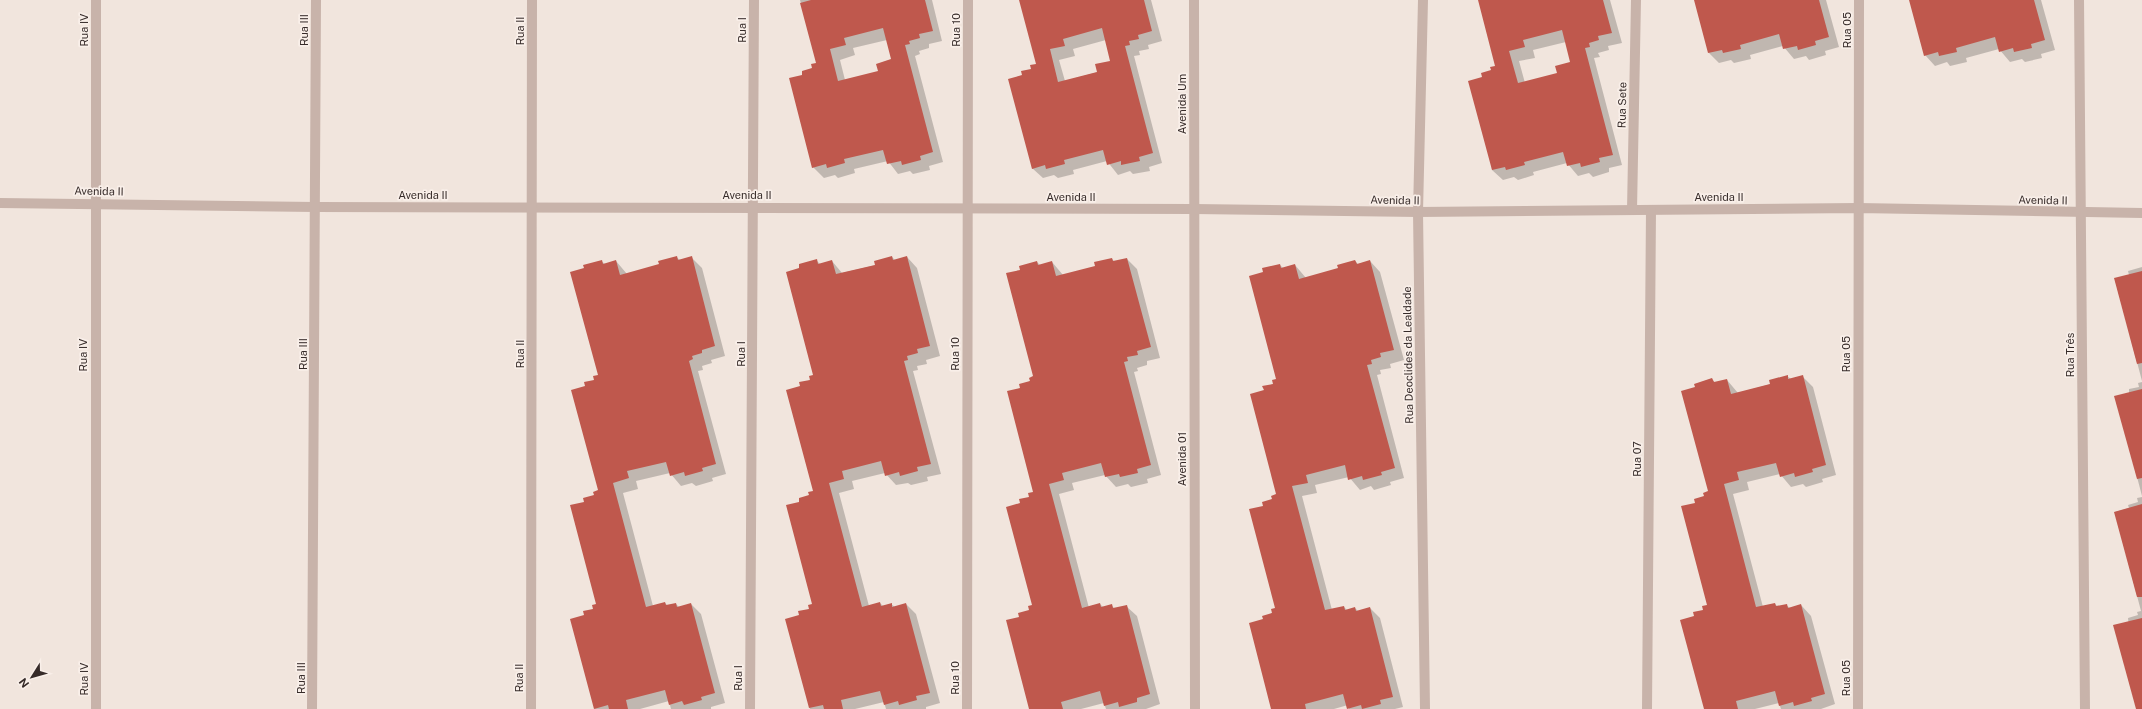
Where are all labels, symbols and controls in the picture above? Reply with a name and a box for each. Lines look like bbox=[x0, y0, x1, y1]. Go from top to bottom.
street label: Rua 05 bbox=[1841, 12, 1853, 48]
street label: Rua IV bbox=[78, 13, 90, 47]
street label: Rua 10 bbox=[950, 13, 962, 47]
street label: Rua III bbox=[298, 14, 310, 46]
street label: Rua II bbox=[514, 17, 526, 45]
street label: Rua I bbox=[736, 17, 748, 43]
street label: Avenida Um bbox=[1176, 74, 1188, 134]
street label: Rua Sete bbox=[1616, 82, 1628, 128]
street label: Avenida II bbox=[74, 185, 124, 197]
street label: Avenida II bbox=[398, 189, 448, 201]
street label: Avenida II bbox=[722, 189, 772, 201]
street label: Avenida II bbox=[1046, 191, 1096, 203]
street label: Avenida II bbox=[1694, 191, 1744, 203]
street label: Avenida II bbox=[1370, 194, 1420, 206]
street label: Avenida II bbox=[2018, 194, 2068, 206]
street label: Rua Deoclides da Lealdade bbox=[1401, 286, 1415, 424]
street label: Rua Três bbox=[2064, 332, 2076, 377]
street label: Rua 05 bbox=[1840, 336, 1852, 372]
street label: Rua 10 bbox=[949, 337, 961, 371]
street label: Rua IV bbox=[77, 338, 89, 372]
street label: Rua III bbox=[297, 338, 309, 370]
street label: Rua II bbox=[514, 340, 526, 368]
street label: Rua I bbox=[735, 341, 747, 367]
street label: Avenida 01 bbox=[1176, 432, 1188, 486]
street label: Rua 07 bbox=[1631, 441, 1643, 477]
north arrow bbox=[12, 657, 52, 697]
street label: Rua 05 bbox=[1840, 660, 1852, 696]
street label: Rua 10 bbox=[949, 661, 961, 695]
street label: Rua IV bbox=[78, 662, 90, 696]
street label: Rua III bbox=[295, 662, 307, 694]
street label: Rua II bbox=[513, 664, 525, 692]
street label: Rua I bbox=[732, 665, 744, 691]
text: N bbox=[17, 676, 31, 690]

